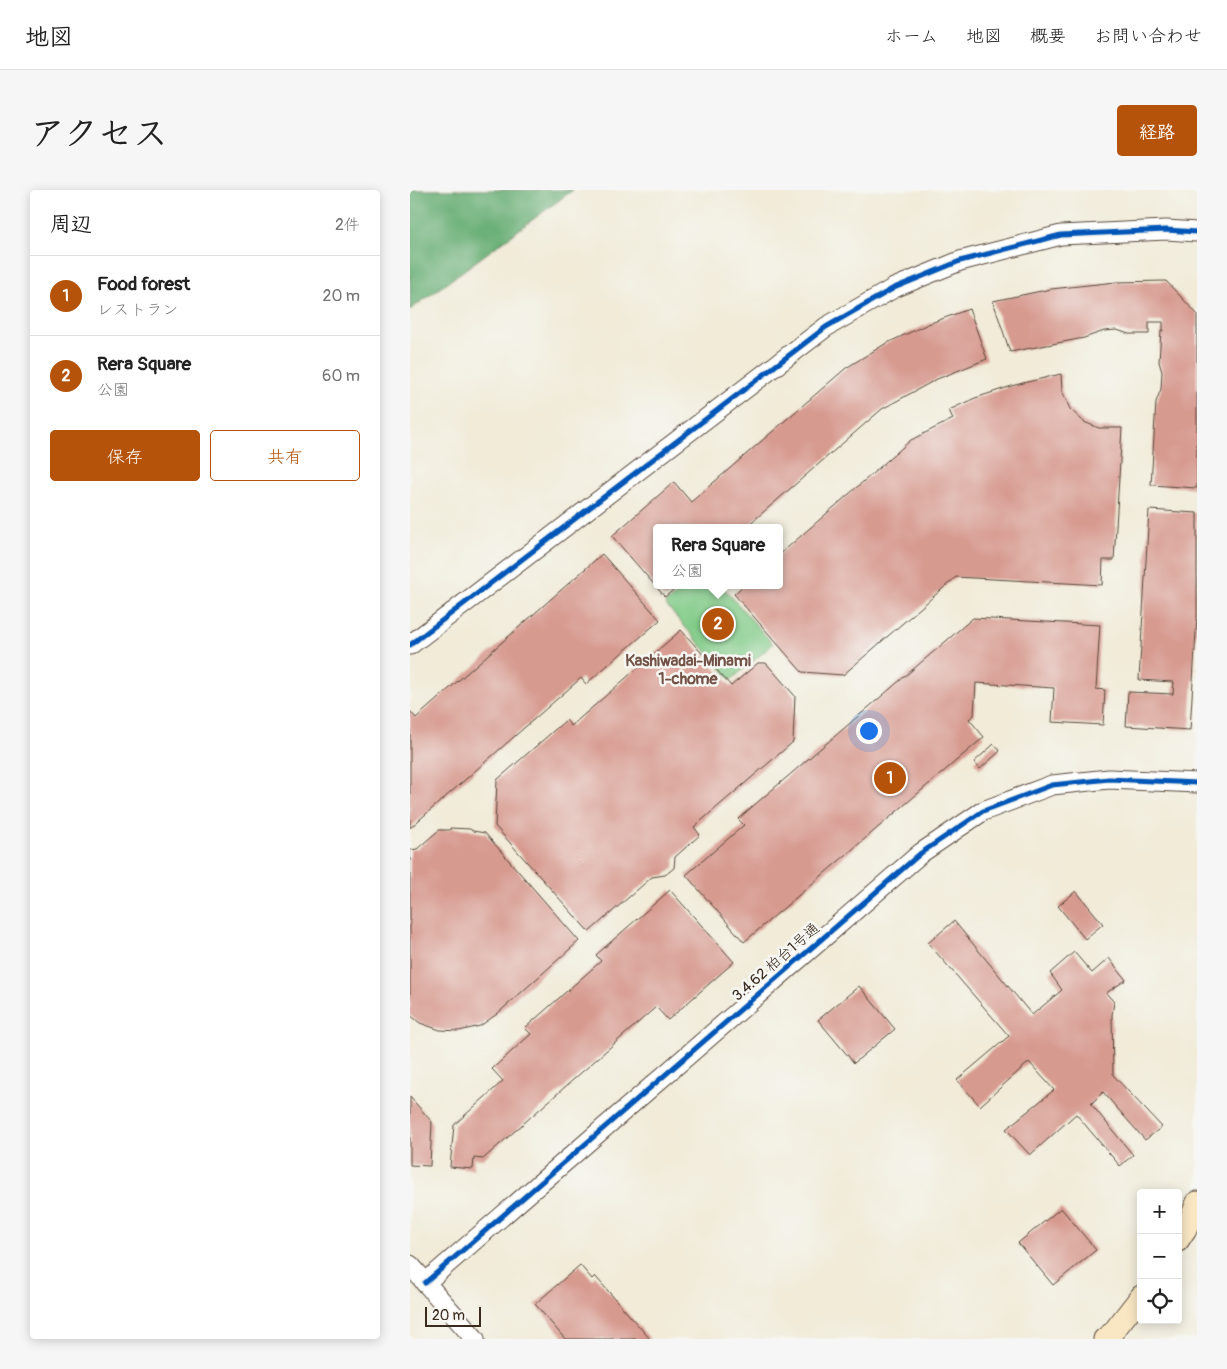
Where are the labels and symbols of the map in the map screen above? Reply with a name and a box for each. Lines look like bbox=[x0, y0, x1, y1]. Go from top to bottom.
pin: 2 bbox=[702, 605, 734, 643]
district label: Kashiwadai-Minami 1-chome bbox=[625, 651, 751, 689]
your location bbox=[856, 718, 882, 744]
pin: 1 bbox=[874, 759, 906, 797]
street label: 3.4.62 柏台1号通 bbox=[728, 919, 824, 1005]
scale bar bbox=[425, 1304, 481, 1327]

